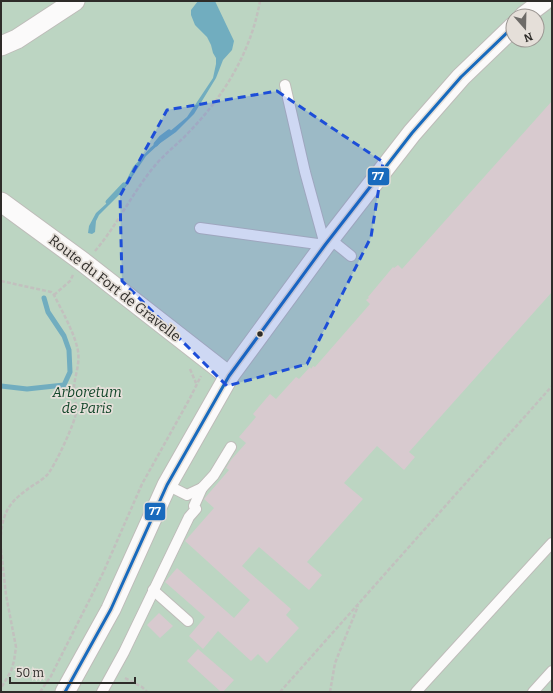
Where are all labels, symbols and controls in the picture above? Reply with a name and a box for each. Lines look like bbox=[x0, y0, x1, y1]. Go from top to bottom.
north arrow bbox=[505, 8, 545, 48]
text: N bbox=[522, 29, 534, 45]
line badge: 77 bbox=[367, 167, 390, 186]
text: 77 bbox=[372, 170, 384, 183]
street label: Route du Fort de Gravelle bbox=[45, 232, 184, 345]
unlabelled marker bbox=[255, 329, 265, 339]
park label: Arboretum de Paris bbox=[51, 384, 122, 417]
line badge: 77 bbox=[144, 502, 166, 521]
text: 77 bbox=[149, 505, 161, 518]
scale bar bbox=[10, 659, 135, 685]
text: 50 m bbox=[16, 666, 45, 680]

